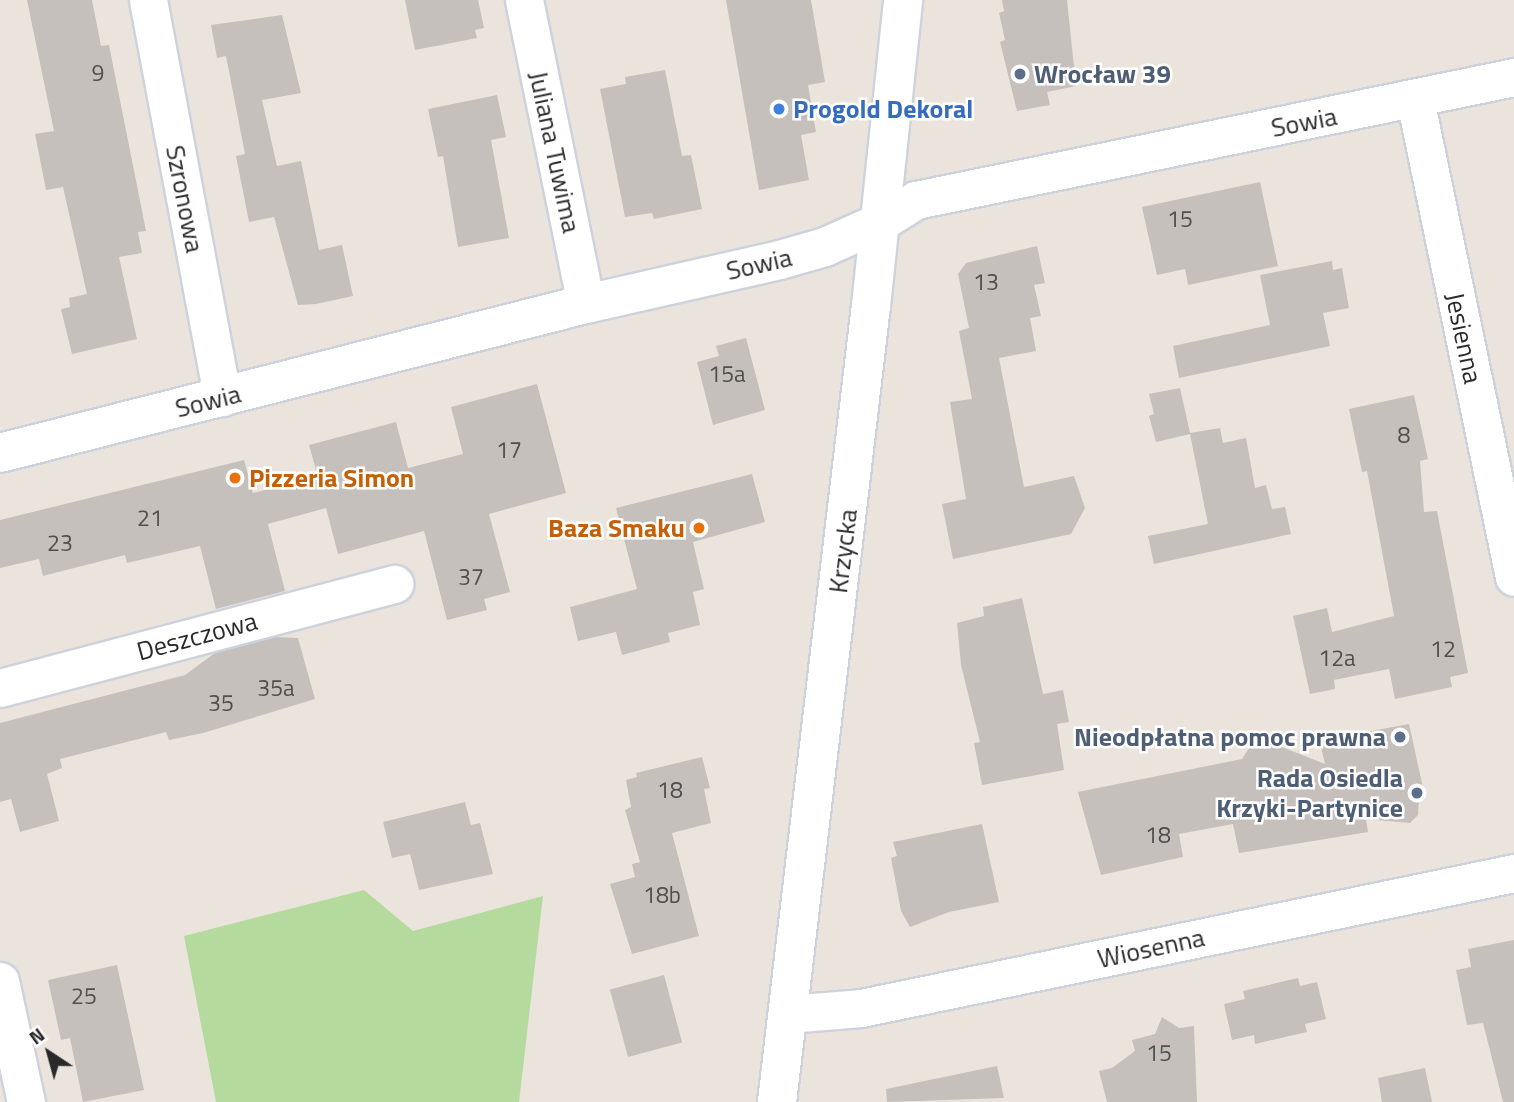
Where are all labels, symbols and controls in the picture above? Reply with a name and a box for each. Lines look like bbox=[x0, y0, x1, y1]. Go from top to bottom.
place label: Wrocław 39 bbox=[1034, 58, 1171, 90]
house number: 9 bbox=[92, 59, 104, 87]
marker: Wrocław 39 bbox=[1012, 66, 1028, 82]
street label: Juliana Tuwima bbox=[523, 68, 587, 236]
place label: Progold Dekoral bbox=[793, 93, 973, 125]
street label: Sowia bbox=[1269, 100, 1339, 144]
marker: Progold Dekoral bbox=[771, 101, 787, 117]
street label: Szronowa bbox=[159, 143, 211, 255]
house number: 15 bbox=[1167, 205, 1193, 233]
street label: Sowia bbox=[723, 241, 795, 287]
house number: 13 bbox=[973, 268, 999, 296]
street label: Jesienna bbox=[1439, 290, 1489, 386]
house number: 15a bbox=[708, 360, 746, 388]
street label: Sowia bbox=[172, 378, 244, 424]
house number: 8 bbox=[1398, 421, 1410, 449]
house number: 17 bbox=[496, 436, 522, 464]
place label: Pizzeria Simon bbox=[249, 462, 414, 494]
marker: Pizzeria Simon bbox=[227, 470, 243, 486]
house number: 21 bbox=[137, 504, 163, 532]
street label: Krzycka bbox=[822, 507, 864, 595]
place label: Baza Smaku bbox=[548, 512, 685, 544]
marker: Baza Smaku bbox=[691, 520, 707, 536]
house number: 23 bbox=[47, 529, 73, 557]
house number: 37 bbox=[458, 563, 484, 591]
street label: Deszczowa bbox=[133, 605, 261, 667]
house number: 12 bbox=[1430, 635, 1456, 663]
house number: 12a bbox=[1318, 644, 1356, 672]
house number: 35a bbox=[257, 674, 295, 702]
house number: 35 bbox=[208, 689, 234, 717]
place label: Nieodpłatna pomoc prawna bbox=[1074, 721, 1386, 753]
marker: Nieodpłatna pomoc prawna bbox=[1392, 729, 1408, 745]
place label: Rada Osiedla Krzyki-Partynice bbox=[1216, 762, 1403, 824]
house number: 18 bbox=[657, 776, 683, 804]
marker: Rada Osiedla Krzyki-Partynice bbox=[1409, 785, 1425, 801]
house number: 18 bbox=[1145, 821, 1171, 849]
house number: 18b bbox=[643, 881, 681, 909]
street label: Wiosenna bbox=[1095, 921, 1207, 975]
house number: 25 bbox=[71, 982, 97, 1010]
north arrow bbox=[14, 1018, 84, 1088]
text: N bbox=[23, 1020, 50, 1051]
house number: 15 bbox=[1146, 1039, 1172, 1067]

